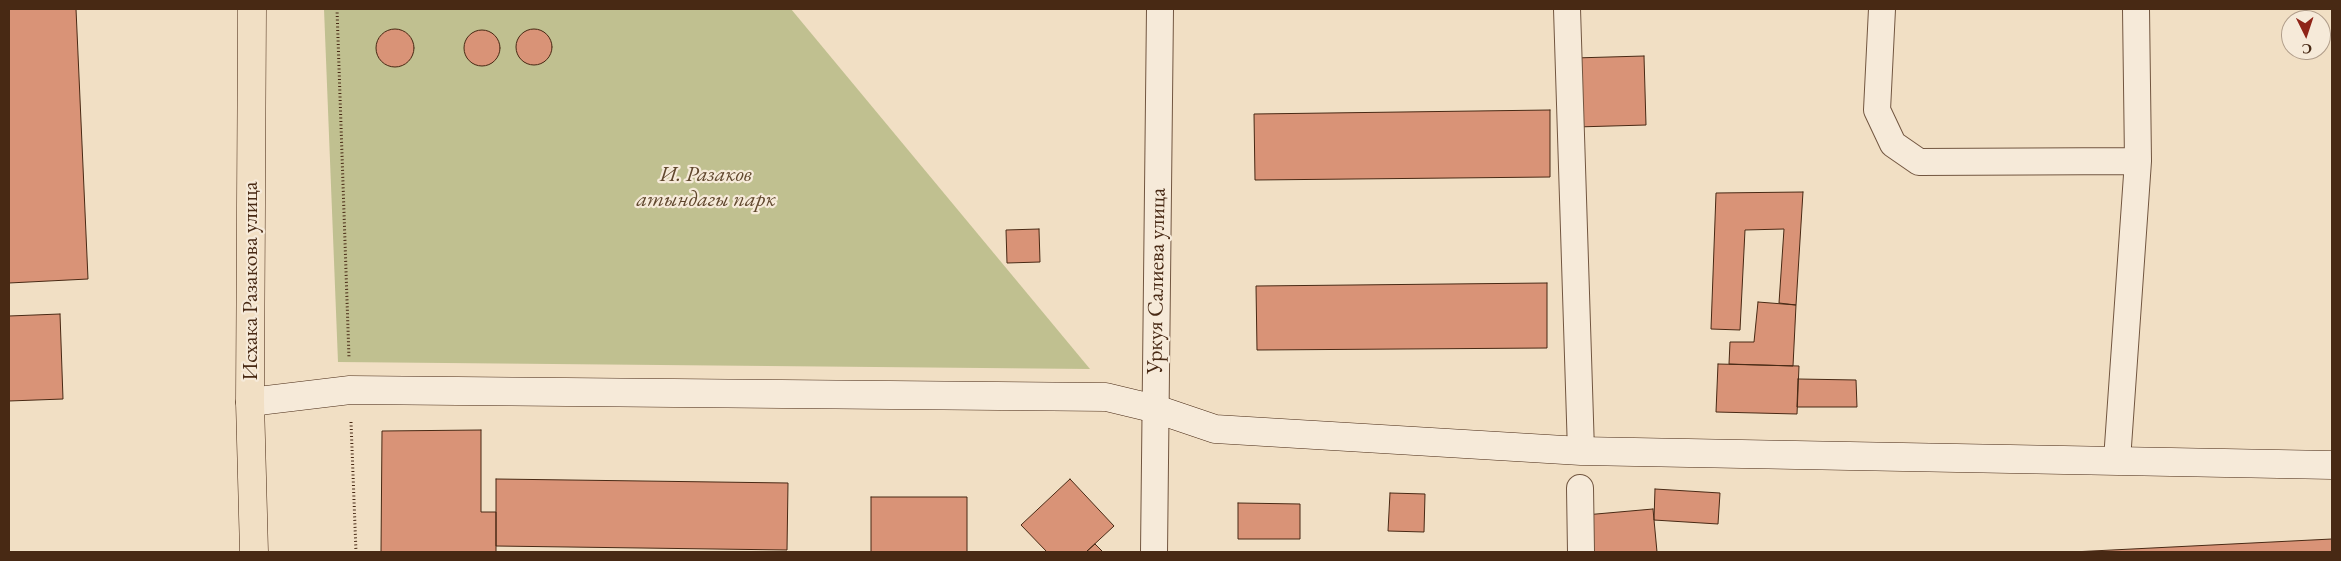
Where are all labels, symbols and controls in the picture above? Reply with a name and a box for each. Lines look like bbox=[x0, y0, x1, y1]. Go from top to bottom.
north arrow bbox=[2281, 10, 2331, 60]
text: С bbox=[2301, 40, 2313, 58]
park label: И. Разаков атындагы парк bbox=[636, 162, 776, 214]
street label: Исхака Разакова улица bbox=[238, 182, 264, 380]
street label: Уркуя Салиева улица bbox=[1142, 188, 1172, 374]

